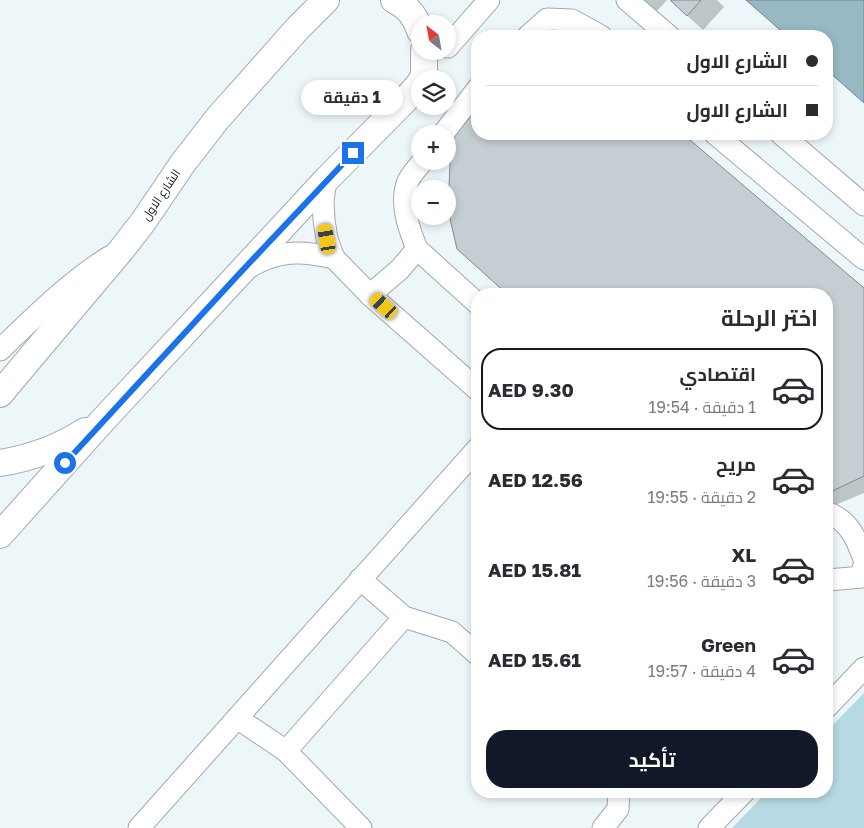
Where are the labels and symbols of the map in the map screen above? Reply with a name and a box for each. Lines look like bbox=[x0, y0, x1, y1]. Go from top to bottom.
north arrow bbox=[411, 15, 456, 60]
callout: 1 دقيقة bbox=[302, 80, 404, 116]
route end bbox=[342, 142, 364, 164]
street label: الشارع الاول bbox=[138, 166, 184, 224]
car bbox=[317, 223, 336, 255]
car bbox=[367, 290, 400, 322]
route start bbox=[54, 452, 76, 474]

